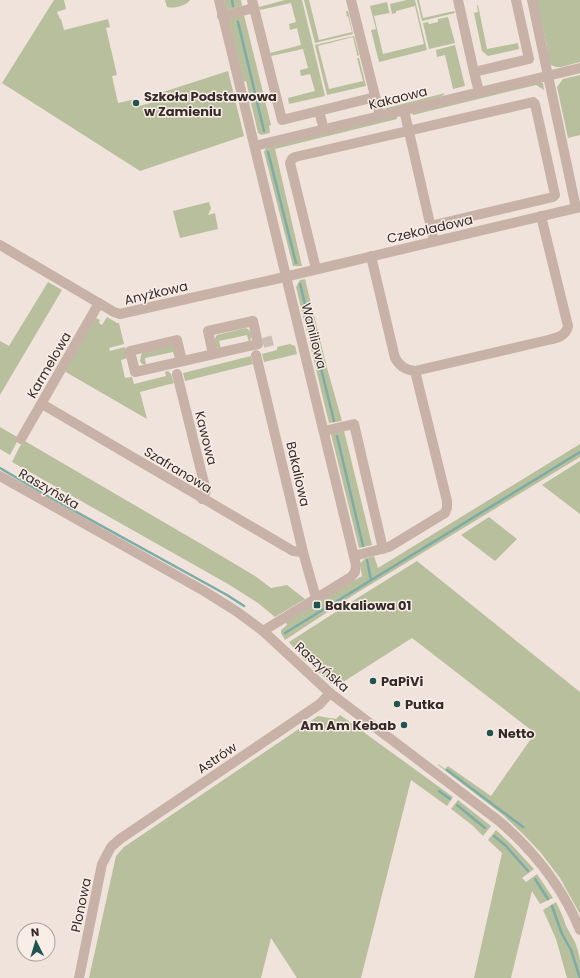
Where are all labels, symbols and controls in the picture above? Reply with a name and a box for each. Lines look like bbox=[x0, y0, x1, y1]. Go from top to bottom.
street label: Kakaowa bbox=[367, 82, 429, 114]
place label: Szkoła Podstawowa w Zamieniu bbox=[144, 87, 277, 121]
marker: Szkoła Podstawowa w Zamieniu bbox=[131, 98, 141, 108]
street label: Czekoladowa bbox=[385, 210, 475, 248]
street label: Anyżkowa bbox=[122, 276, 190, 310]
street label: Waniliowa bbox=[297, 301, 331, 371]
street label: Karmelowa bbox=[22, 328, 76, 402]
street label: Kawowa bbox=[190, 409, 222, 467]
street label: Bakaliowa bbox=[281, 440, 315, 508]
street label: Szafranowa bbox=[140, 442, 216, 498]
street label: Raszyńska bbox=[15, 464, 83, 514]
place label: Bakaliowa 01 bbox=[325, 596, 411, 615]
marker: Bakaliowa 01 bbox=[312, 600, 322, 610]
street label: Raszyńska bbox=[291, 637, 353, 697]
place label: PaPiVi bbox=[381, 672, 423, 691]
marker: PaPiVi bbox=[368, 676, 378, 686]
place label: Putka bbox=[405, 695, 444, 714]
marker: Putka bbox=[392, 699, 402, 709]
place label: Am Am Kebab bbox=[300, 716, 396, 735]
marker: Am Am Kebab bbox=[399, 720, 409, 730]
place label: Netto bbox=[498, 724, 535, 743]
marker: Netto bbox=[485, 728, 495, 738]
street label: Astrów bbox=[193, 738, 241, 778]
street label: Plonowa bbox=[66, 876, 96, 934]
north arrow bbox=[16, 922, 56, 962]
text: N bbox=[30, 924, 40, 940]

